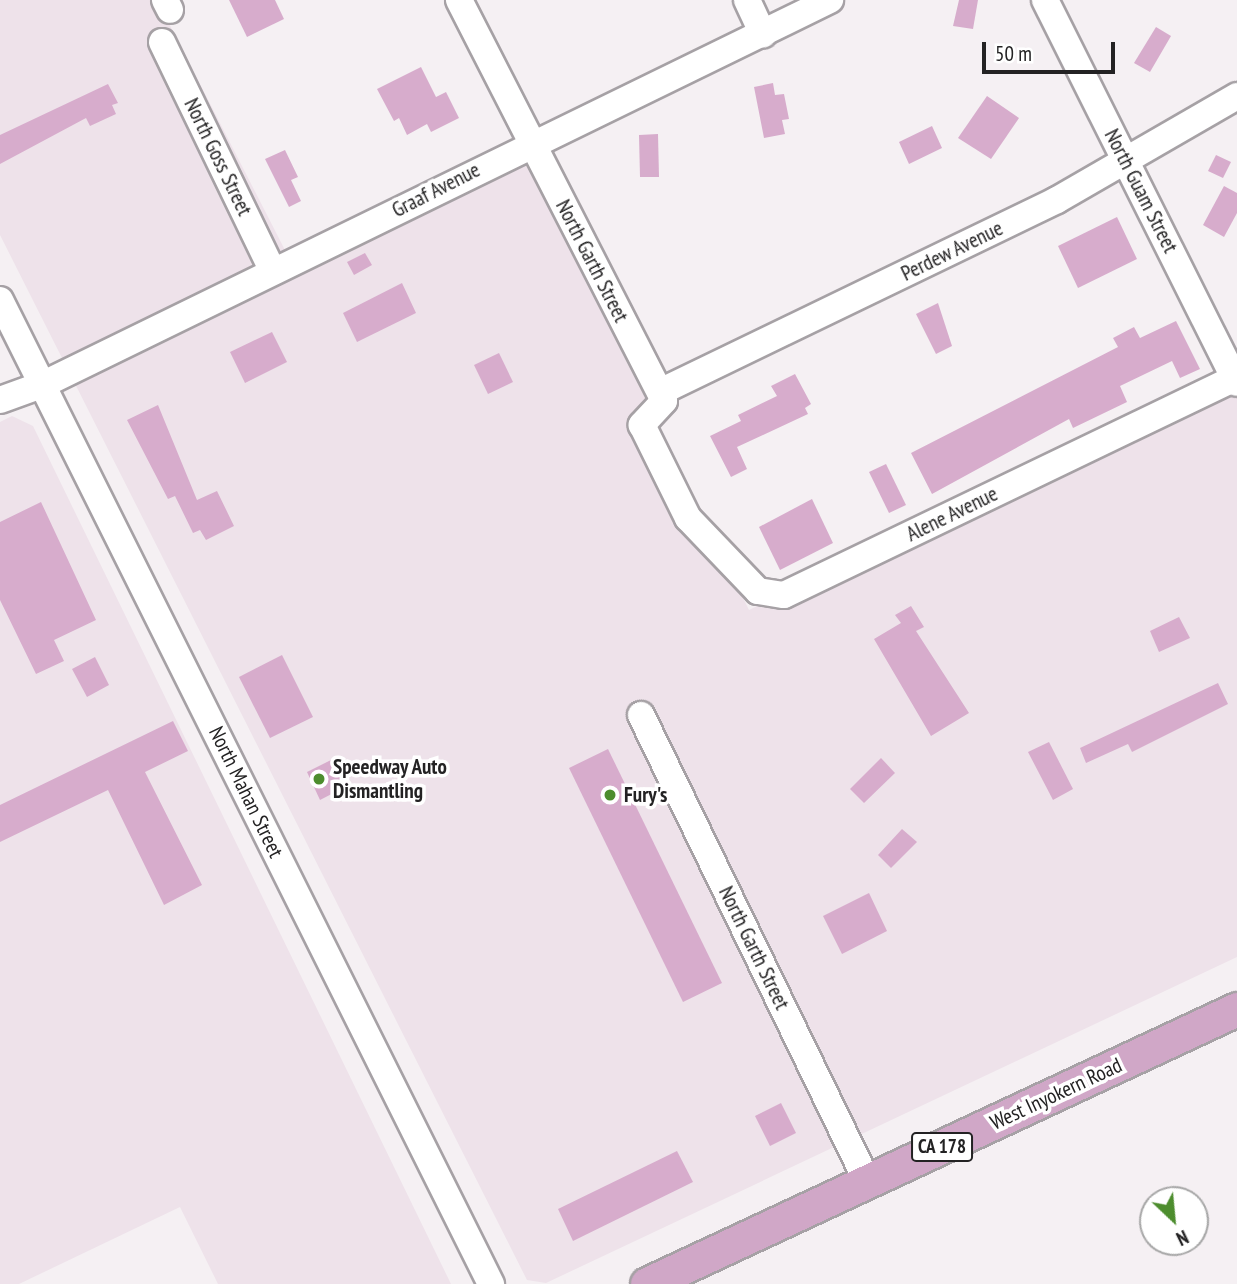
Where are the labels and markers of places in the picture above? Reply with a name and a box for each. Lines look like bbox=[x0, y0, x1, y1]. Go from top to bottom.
place label: Speedway Auto Dismantling bbox=[333, 754, 448, 804]
marker: Speedway Auto Dismantling bbox=[311, 771, 327, 787]
place label: Fury's bbox=[624, 782, 667, 808]
marker: Fury's bbox=[602, 787, 618, 803]

